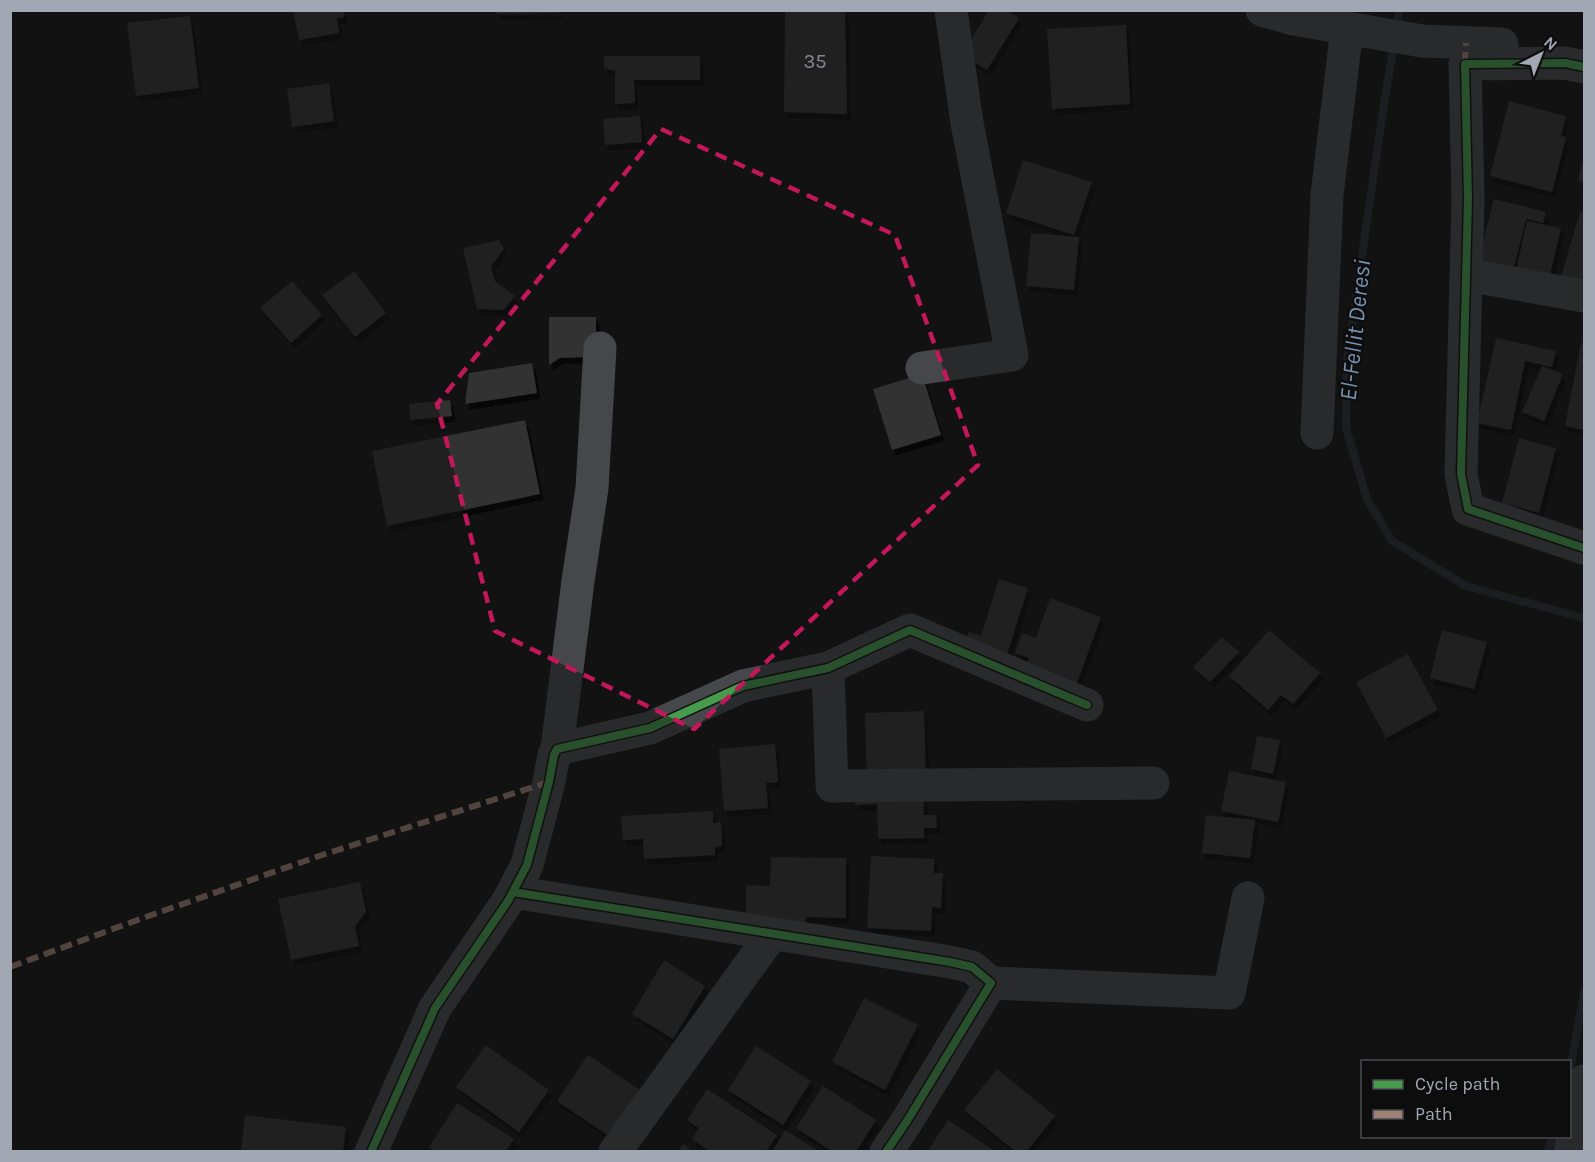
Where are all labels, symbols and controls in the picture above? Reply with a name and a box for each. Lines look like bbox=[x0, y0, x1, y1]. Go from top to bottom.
north arrow bbox=[1511, 24, 1571, 84]
text: N bbox=[1540, 32, 1561, 54]
house number: 35 bbox=[803, 50, 827, 73]
water label: El-Fellit Deresi bbox=[1334, 258, 1376, 402]
legend bbox=[1361, 1060, 1571, 1138]
text: Cycle path bbox=[1415, 1073, 1500, 1095]
text: Path bbox=[1415, 1103, 1453, 1125]

